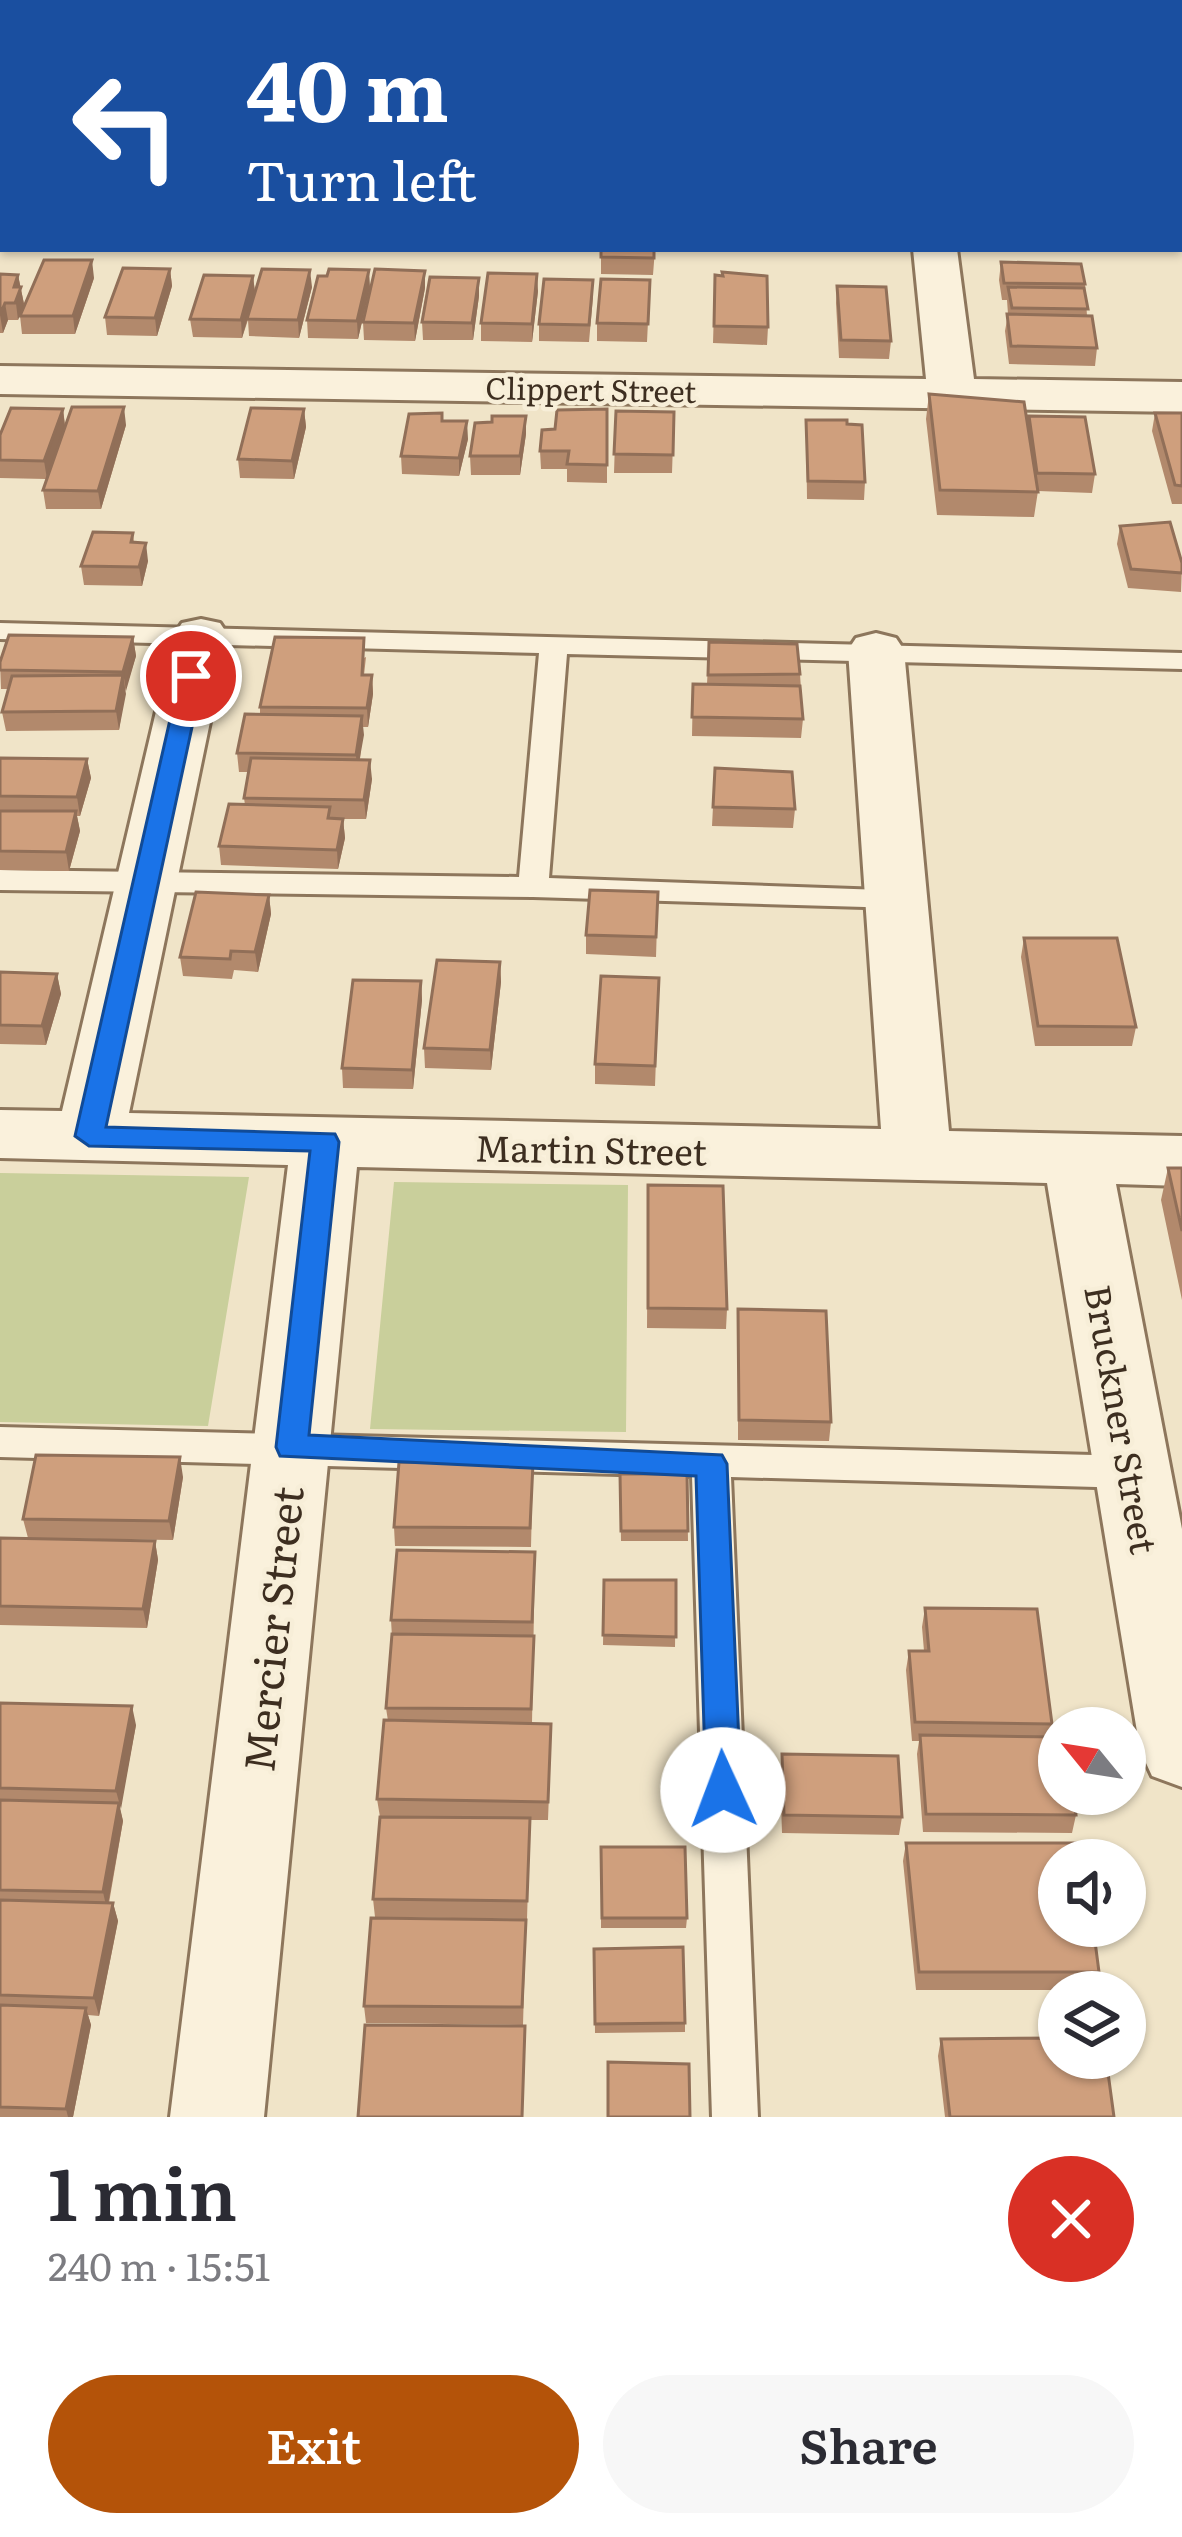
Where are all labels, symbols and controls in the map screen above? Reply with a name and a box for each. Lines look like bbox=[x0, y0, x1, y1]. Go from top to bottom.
text: 40 m bbox=[246, 23, 449, 148]
icon: left bbox=[48, 48, 204, 204]
text: Turn left bbox=[246, 137, 477, 218]
street label: Clippert Street bbox=[485, 364, 697, 412]
pin bbox=[140, 625, 242, 727]
icon: arrive bbox=[158, 643, 224, 709]
street label: Martin Street bbox=[475, 1119, 708, 1177]
street label: Bruckner Street bbox=[1073, 1280, 1173, 1558]
street label: Mercier Street bbox=[225, 1483, 317, 1775]
north arrow bbox=[1038, 1707, 1146, 1815]
map controls bbox=[1038, 1707, 1146, 2079]
position arrow bbox=[660, 1727, 786, 1853]
button: sound bbox=[1038, 1839, 1146, 1947]
button: layers bbox=[1038, 1971, 1146, 2079]
text: 1 min bbox=[48, 2136, 237, 2243]
button: close bbox=[1008, 2156, 1134, 2282]
text: 240 m · 15:51 bbox=[48, 2235, 270, 2293]
button: Exit bbox=[48, 2375, 579, 2513]
button: Share bbox=[603, 2375, 1134, 2513]

